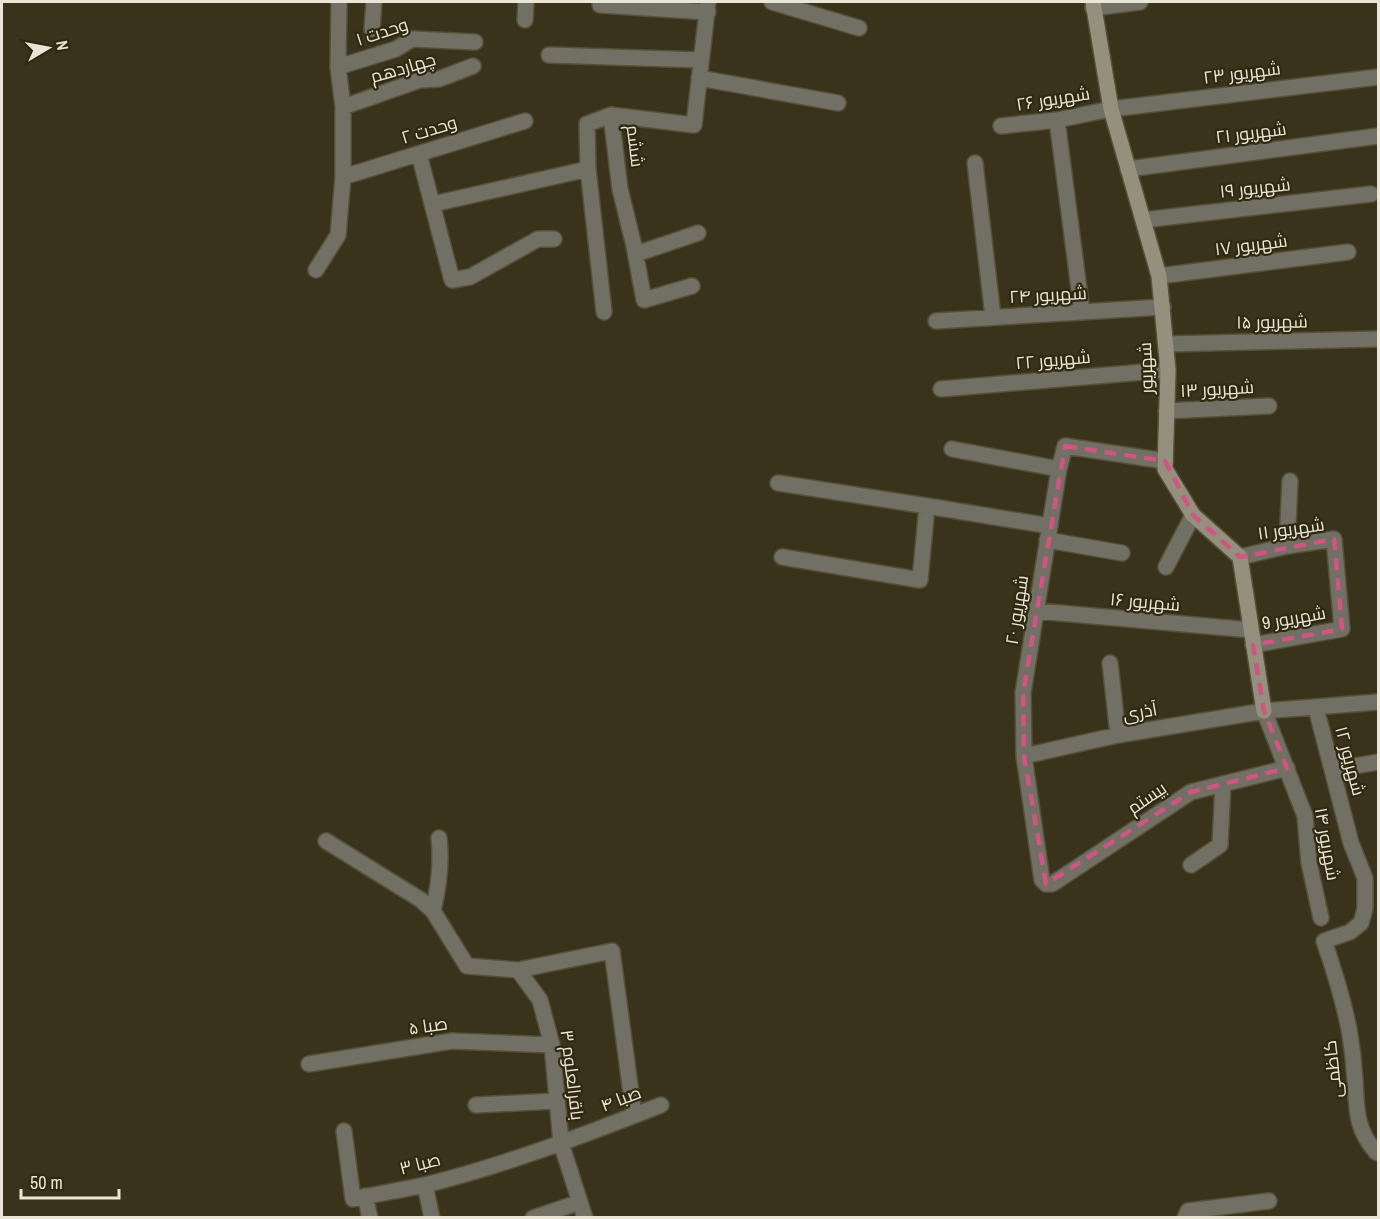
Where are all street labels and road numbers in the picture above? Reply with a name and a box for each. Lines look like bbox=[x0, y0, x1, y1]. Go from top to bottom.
street label: وحدت ۱ bbox=[353, 11, 411, 52]
street label: چهاردهم bbox=[367, 46, 438, 89]
street label: شهریور ۲۳ bbox=[1202, 55, 1282, 90]
street label: شهریور ۲۶ bbox=[1014, 80, 1092, 117]
street label: وحدت ۲ bbox=[398, 109, 460, 150]
street label: شهریور ۲۱ bbox=[1214, 116, 1288, 149]
street label: ششم bbox=[621, 123, 650, 168]
street label: شهریور ۱۹ bbox=[1218, 171, 1292, 204]
street label: شهریور ۱۷ bbox=[1213, 228, 1289, 261]
street label: شهریور ۲۴ bbox=[1009, 280, 1087, 309]
street label: شهریور ۱۵ bbox=[1236, 308, 1308, 335]
street label: شهریور bbox=[1132, 342, 1159, 395]
street label: شهریور ۲۲ bbox=[1014, 344, 1092, 375]
street label: شهریور ۱۳ bbox=[1179, 374, 1255, 403]
street label: شهریور ۱۱ bbox=[1256, 511, 1326, 546]
street label: شهریور ۲۰ bbox=[999, 573, 1034, 647]
street label: شهریور ۱۶ bbox=[1109, 586, 1181, 617]
street label: شهریور 9 bbox=[1260, 600, 1328, 635]
street label: آذری bbox=[1121, 696, 1159, 727]
street label: شهریور ۱۲ bbox=[1329, 723, 1372, 799]
street label: بیستم bbox=[1122, 775, 1171, 820]
street label: شهریور ۱۴ bbox=[1309, 805, 1346, 882]
street label: صبا ۵ bbox=[407, 1010, 449, 1041]
street label: باقرالعلوم ۳ bbox=[555, 1028, 590, 1122]
street label: کاظمی bbox=[1317, 1039, 1348, 1099]
street label: صبا ۴ bbox=[597, 1079, 645, 1118]
street label: صبا ۳ bbox=[397, 1146, 443, 1181]

